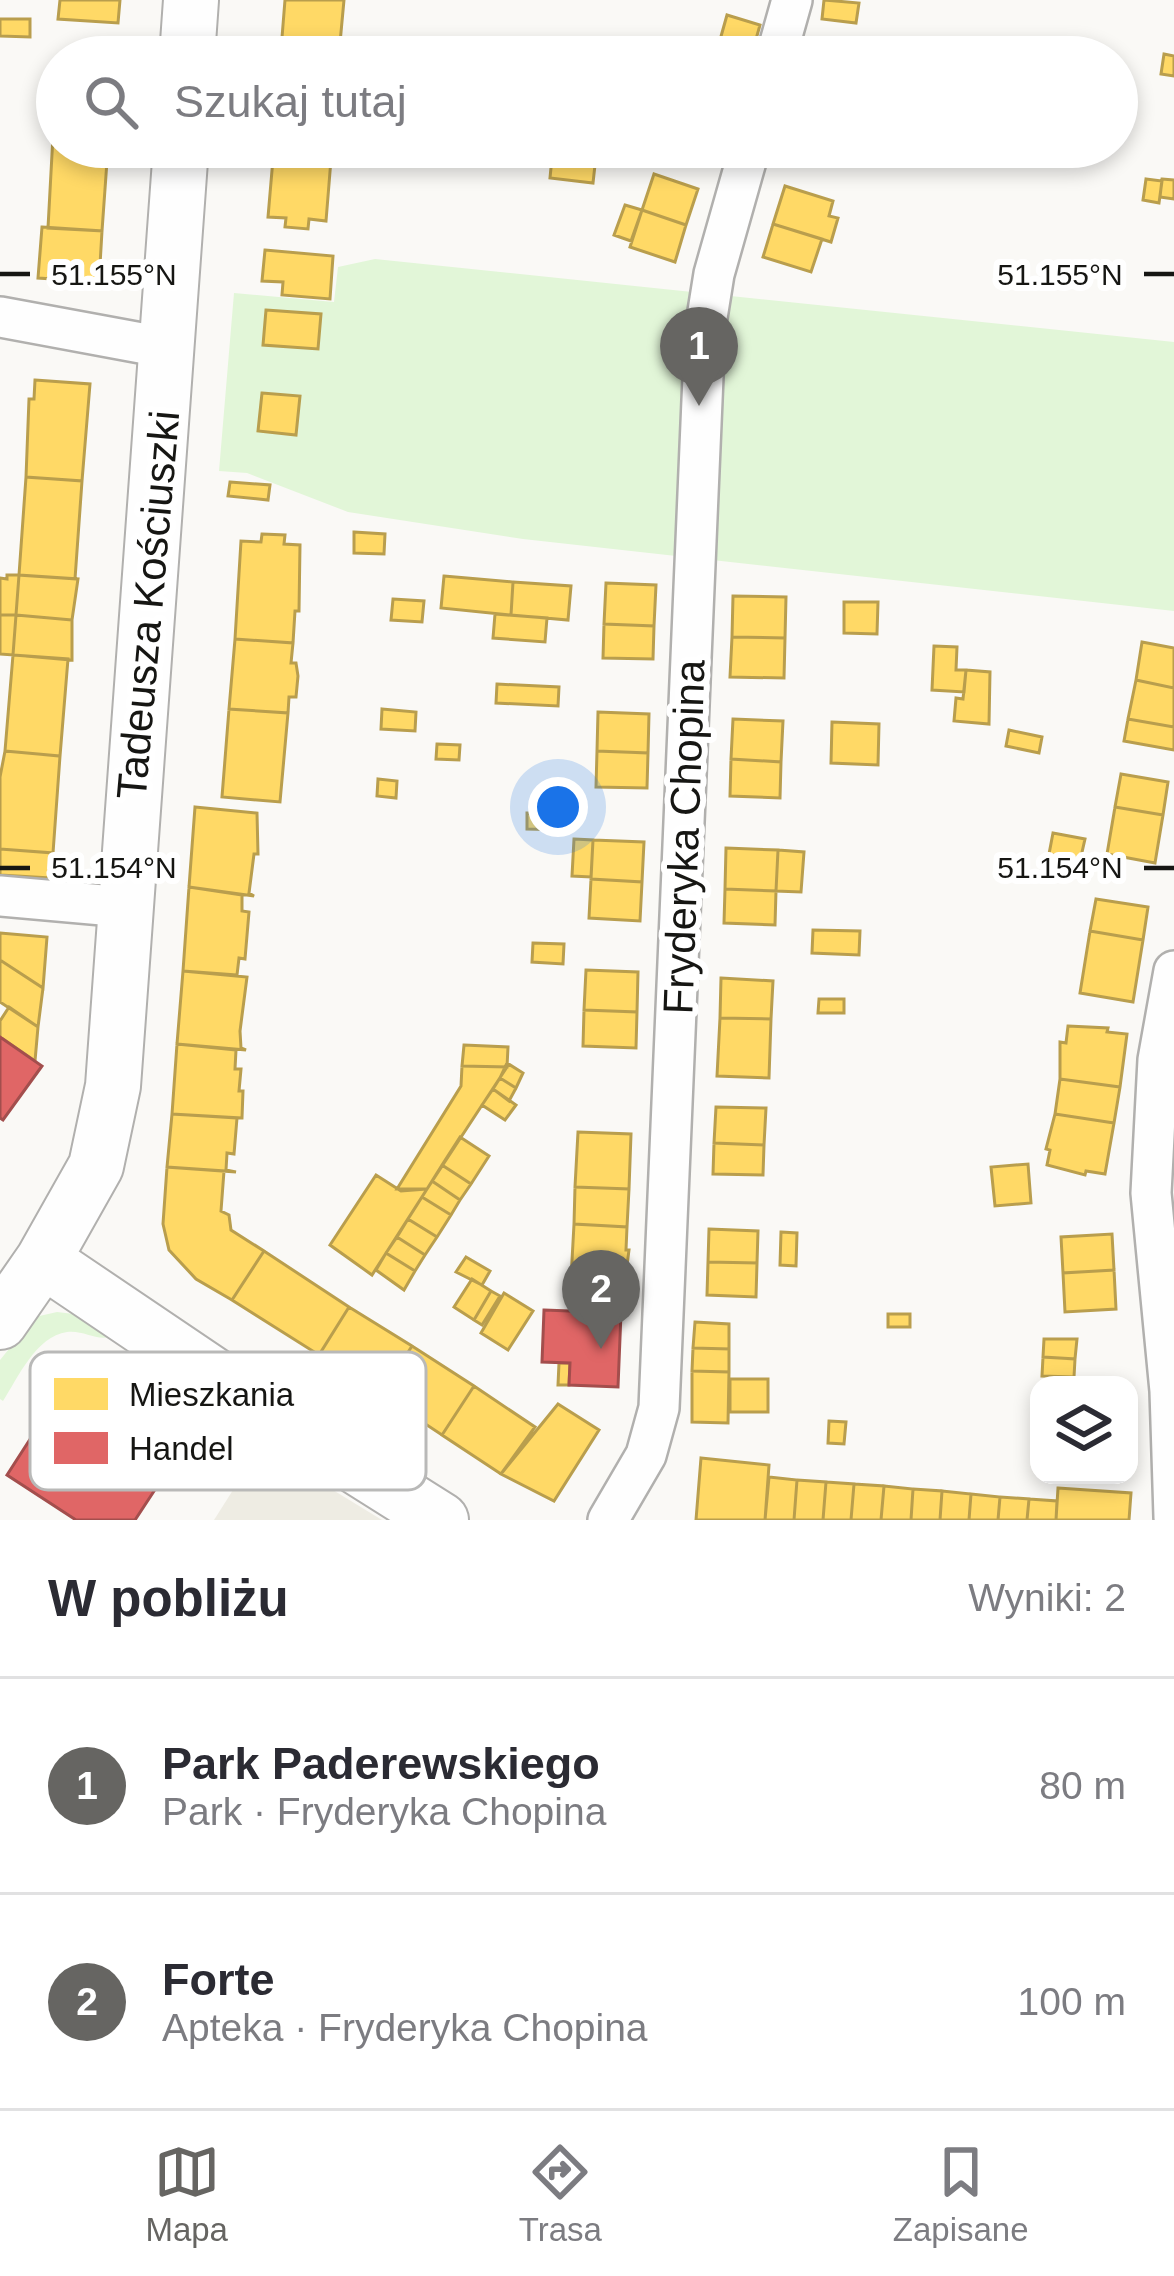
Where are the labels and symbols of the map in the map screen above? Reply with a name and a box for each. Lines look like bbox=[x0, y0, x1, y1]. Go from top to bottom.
text: 51.155°N bbox=[51, 258, 177, 291]
text: 51.155°N bbox=[997, 258, 1123, 291]
pin: 1 bbox=[660, 307, 738, 406]
street label: Tadeusza Kościuszki bbox=[108, 409, 188, 801]
street label: Fryderyka Chopina bbox=[654, 658, 714, 1015]
your location bbox=[528, 777, 588, 837]
text: 51.154°N bbox=[51, 851, 177, 884]
text: 51.154°N bbox=[997, 851, 1123, 884]
pin: 2 bbox=[562, 1250, 640, 1349]
legend bbox=[30, 1352, 426, 1490]
text: Mieszkania bbox=[129, 1376, 295, 1413]
text: Handel bbox=[129, 1430, 234, 1467]

